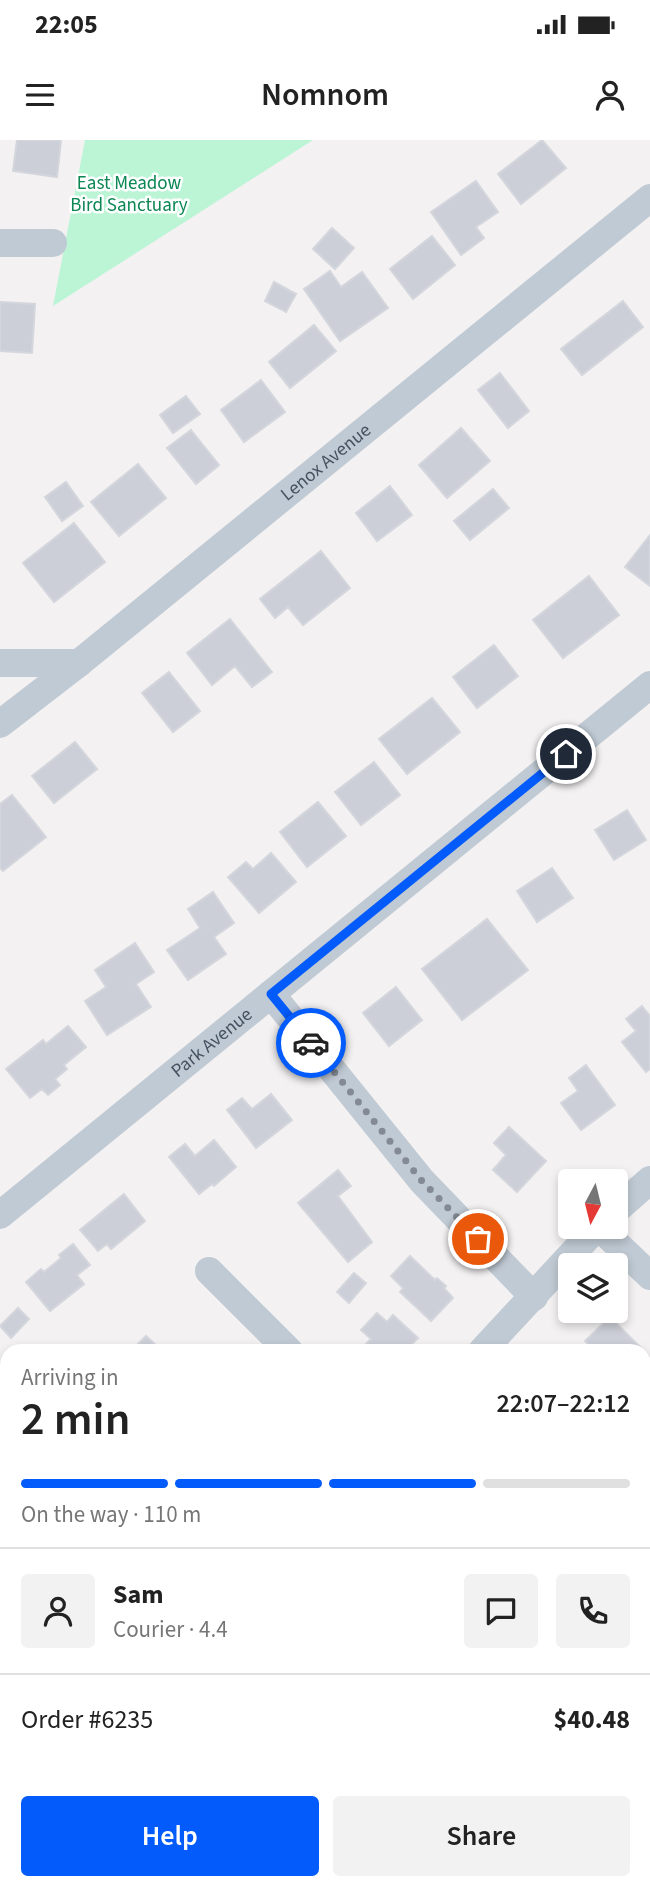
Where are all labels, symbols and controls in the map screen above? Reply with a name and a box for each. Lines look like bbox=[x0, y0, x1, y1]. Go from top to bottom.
text: 22:05 bbox=[35, 6, 98, 43]
text: Nomnom bbox=[261, 72, 389, 118]
icon: menu bbox=[21, 76, 59, 114]
icon: person bbox=[591, 76, 629, 114]
park label: East Meadow Bird Sanctuary bbox=[70, 170, 188, 219]
street label: Lenox Avenue bbox=[275, 417, 377, 507]
pin bbox=[536, 724, 596, 784]
icon: home bbox=[547, 735, 585, 773]
street label: Park Avenue bbox=[165, 1001, 258, 1084]
courier bbox=[276, 1008, 346, 1078]
icon: car bbox=[292, 1024, 330, 1062]
north arrow bbox=[558, 1169, 628, 1239]
map controls bbox=[558, 1169, 628, 1323]
pin bbox=[448, 1209, 508, 1269]
icon: bag bbox=[459, 1220, 497, 1258]
button: layers bbox=[558, 1253, 628, 1323]
text: Arriving in bbox=[21, 1361, 119, 1394]
text: 22:07–22:12 bbox=[497, 1385, 630, 1422]
text: 2 min bbox=[21, 1387, 130, 1452]
text: On the way · 110 m bbox=[21, 1498, 201, 1531]
button: person bbox=[21, 1574, 95, 1648]
button: chat bbox=[464, 1574, 538, 1648]
button: phone bbox=[556, 1574, 630, 1648]
text: Sam bbox=[113, 1576, 163, 1613]
text: Courier · 4.4 bbox=[113, 1613, 228, 1646]
text: Order #6235 bbox=[21, 1701, 153, 1738]
text: $40.48 bbox=[554, 1701, 630, 1738]
button: Help bbox=[21, 1796, 319, 1876]
button: Share bbox=[333, 1796, 630, 1876]

